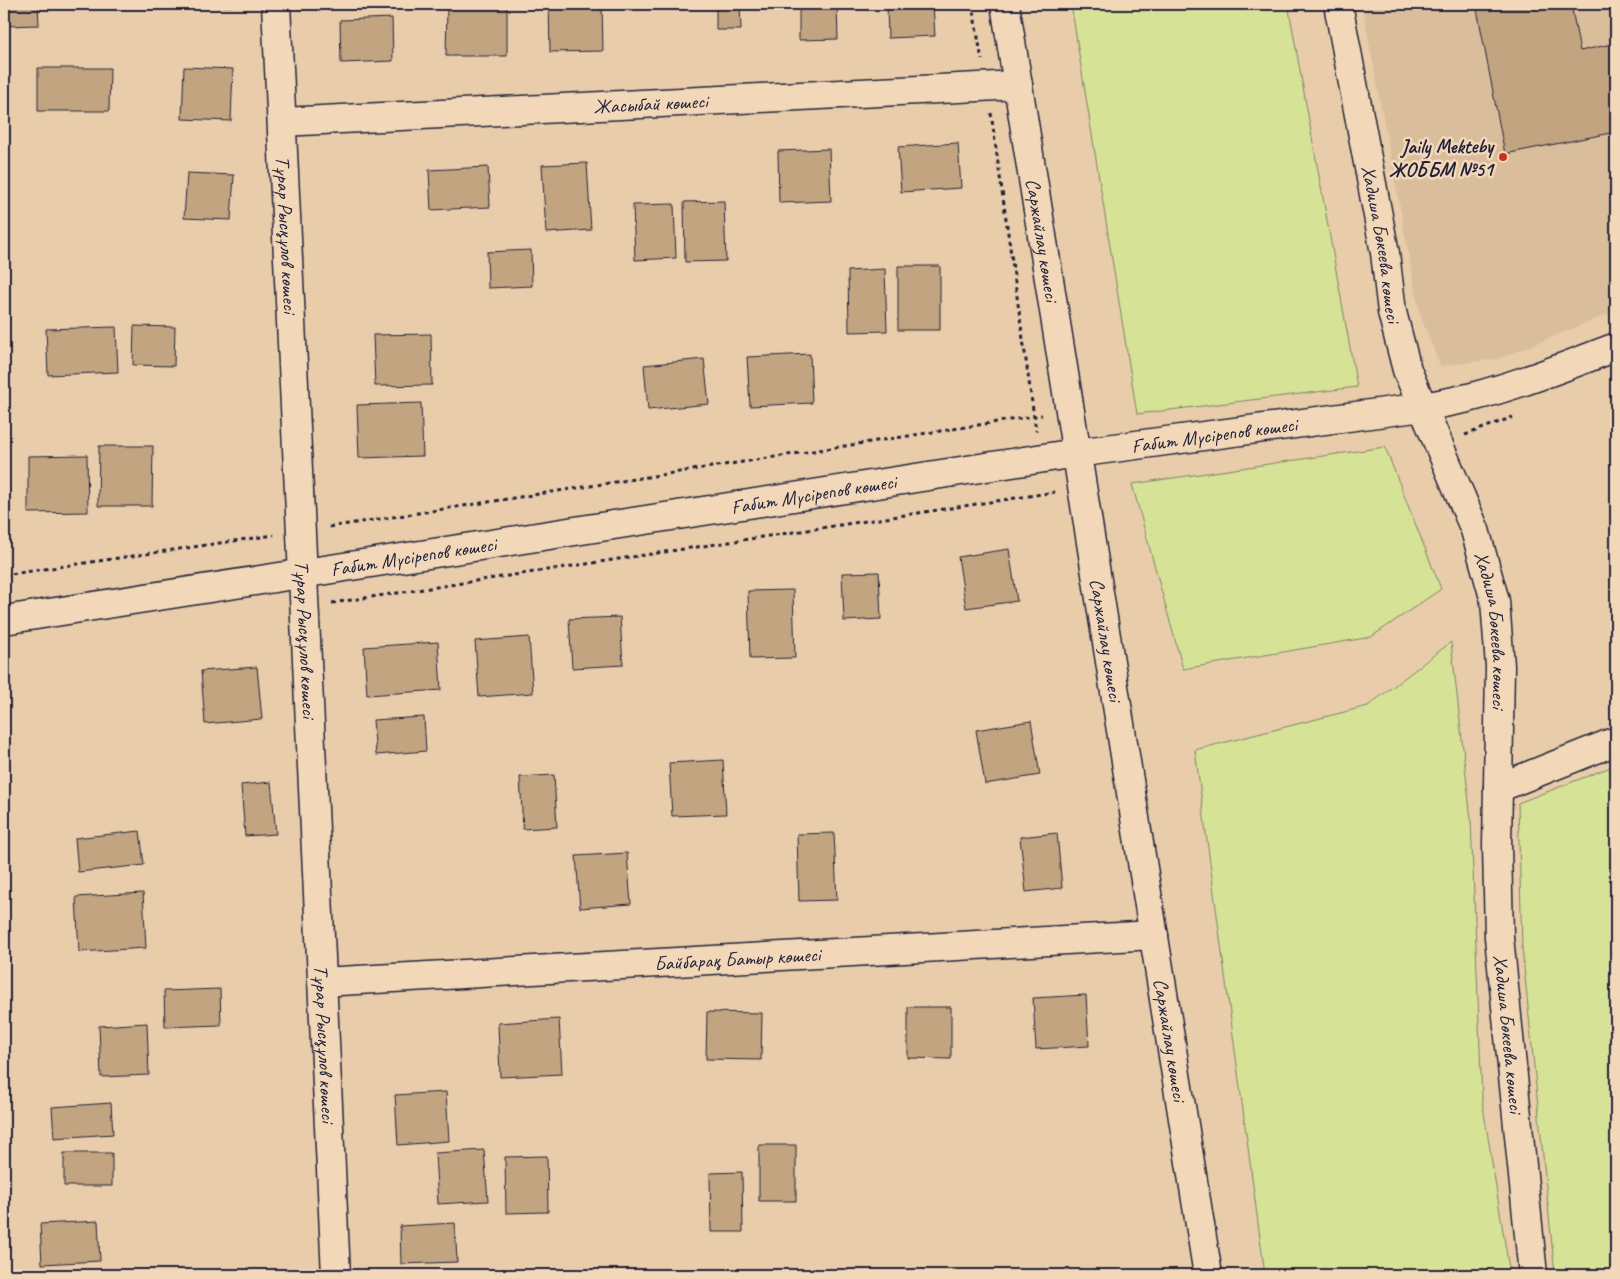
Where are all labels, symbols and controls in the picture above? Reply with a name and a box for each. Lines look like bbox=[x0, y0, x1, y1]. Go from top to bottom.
street label: Жасыбай көшесі bbox=[593, 88, 711, 119]
place label: Jaily Mekteby ЖОББМ №51 bbox=[1389, 134, 1495, 182]
marker: Jaily Mekteby ЖОББМ №51 bbox=[1497, 151, 1509, 163]
street label: Тұрар Рысқұлов көшесі bbox=[271, 155, 303, 316]
street label: Хадиша Бөкеева көшесі bbox=[1356, 163, 1407, 328]
street label: Саржайлау көшесі bbox=[1021, 177, 1065, 305]
street label: Ғабит Мүсірепов көшесі bbox=[1129, 411, 1301, 458]
street label: Ғабит Мүсірепов көшесі bbox=[729, 468, 900, 519]
street label: Ғабит Мүсірепов көшесі bbox=[328, 531, 500, 582]
street label: Хадиша Бөкеева көшесі bbox=[1469, 549, 1513, 711]
street label: Тұрар Рысқұлов көшесі bbox=[290, 560, 322, 721]
street label: Саржайлау көшесі bbox=[1084, 577, 1129, 705]
street label: Байбарақ Батыр көшесі bbox=[654, 941, 823, 976]
street label: Хадиша Бөкеева көшесі bbox=[1488, 954, 1529, 1116]
street label: Тұрар Рысқұлов көшесі bbox=[309, 964, 341, 1125]
street label: Саржайлау көшесі bbox=[1148, 977, 1193, 1105]

